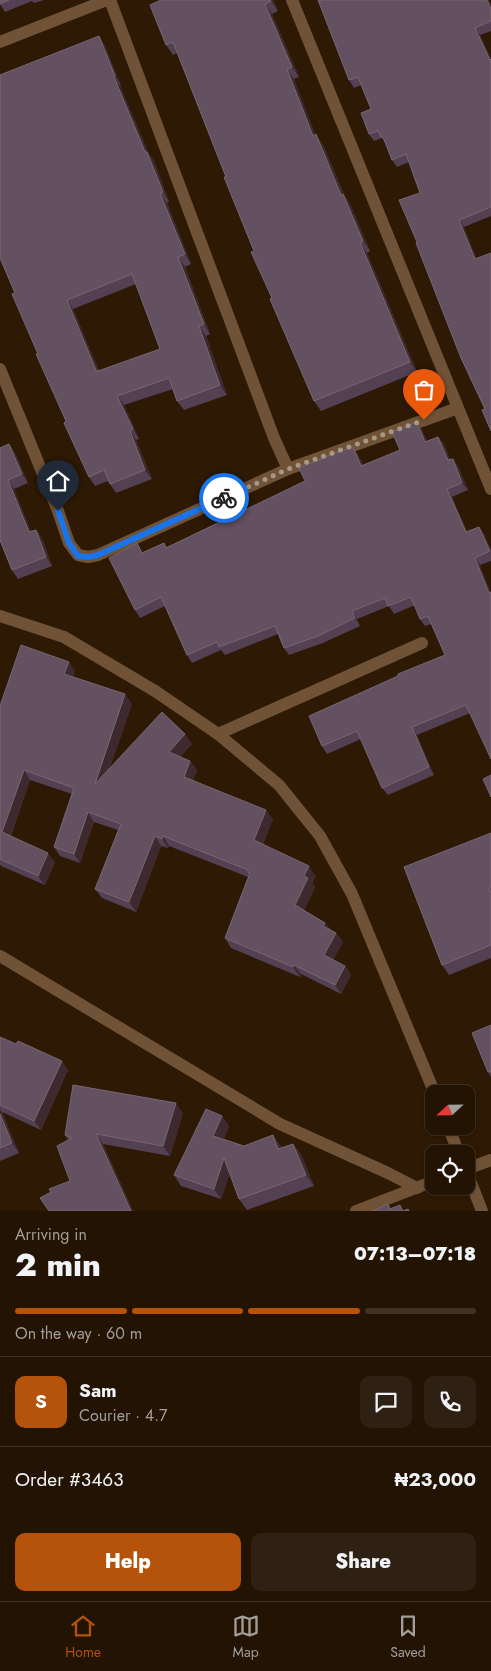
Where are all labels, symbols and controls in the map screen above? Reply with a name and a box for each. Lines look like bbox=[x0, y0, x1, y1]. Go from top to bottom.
pin bbox=[403, 369, 445, 420]
icon: bag bbox=[410, 376, 438, 404]
pin bbox=[37, 460, 79, 511]
icon: home bbox=[44, 467, 72, 495]
courier bbox=[199, 473, 249, 523]
icon: bike bbox=[210, 484, 238, 512]
north arrow bbox=[425, 1085, 475, 1135]
map controls bbox=[425, 1085, 475, 1195]
button: locate bbox=[425, 1145, 475, 1195]
text: Arriving in bbox=[15, 1223, 87, 1246]
text: 07:13–07:18 bbox=[354, 1240, 476, 1267]
text: 2 min bbox=[15, 1242, 101, 1288]
text: On the way · 60 m bbox=[15, 1322, 142, 1345]
button: chat bbox=[360, 1376, 412, 1428]
button: phone bbox=[424, 1376, 476, 1428]
text: Sam bbox=[79, 1377, 117, 1404]
text: S bbox=[35, 1388, 47, 1415]
text: Courier · 4.7 bbox=[79, 1404, 167, 1427]
text: Order #3463 bbox=[15, 1466, 124, 1493]
text: ₦23,000 bbox=[394, 1466, 476, 1493]
button: Help bbox=[15, 1533, 241, 1591]
button: Share bbox=[251, 1533, 476, 1591]
tab: Home bbox=[65, 1612, 101, 1662]
tab: Map bbox=[232, 1612, 260, 1662]
tab: Saved bbox=[390, 1612, 426, 1662]

